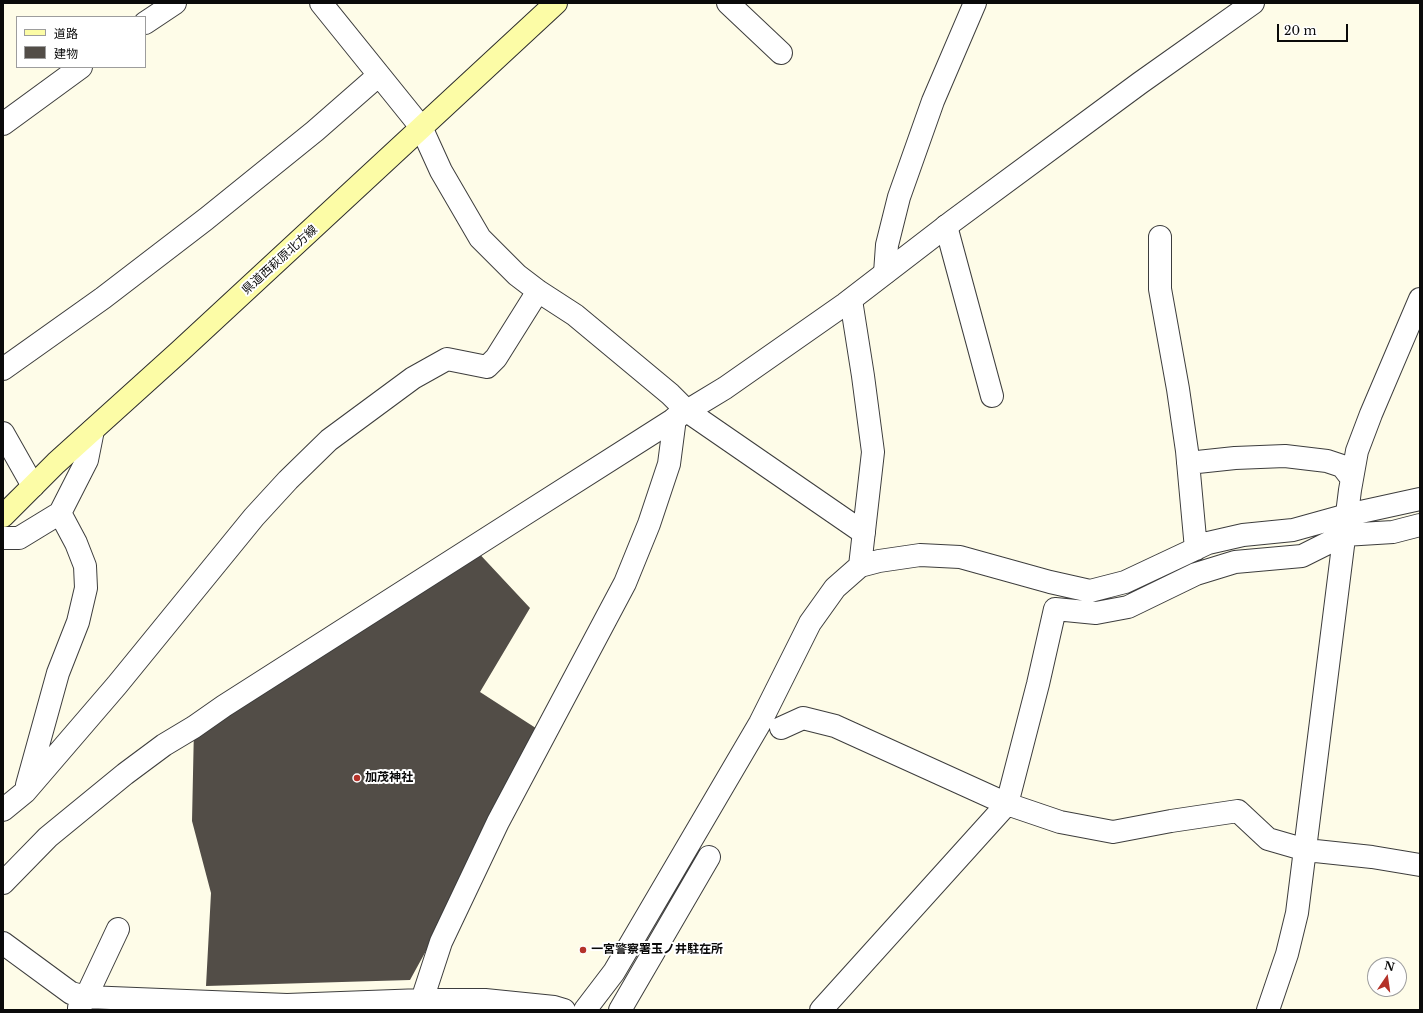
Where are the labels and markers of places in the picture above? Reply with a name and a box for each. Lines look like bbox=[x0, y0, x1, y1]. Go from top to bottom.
place label: 加茂神社 bbox=[365, 771, 413, 785]
marker: 加茂神社 bbox=[352, 773, 362, 783]
place label: 一宮警察署玉ノ井駐在所 bbox=[591, 943, 723, 957]
marker: 一宮警察署玉ノ井駐在所 bbox=[578, 945, 588, 955]

